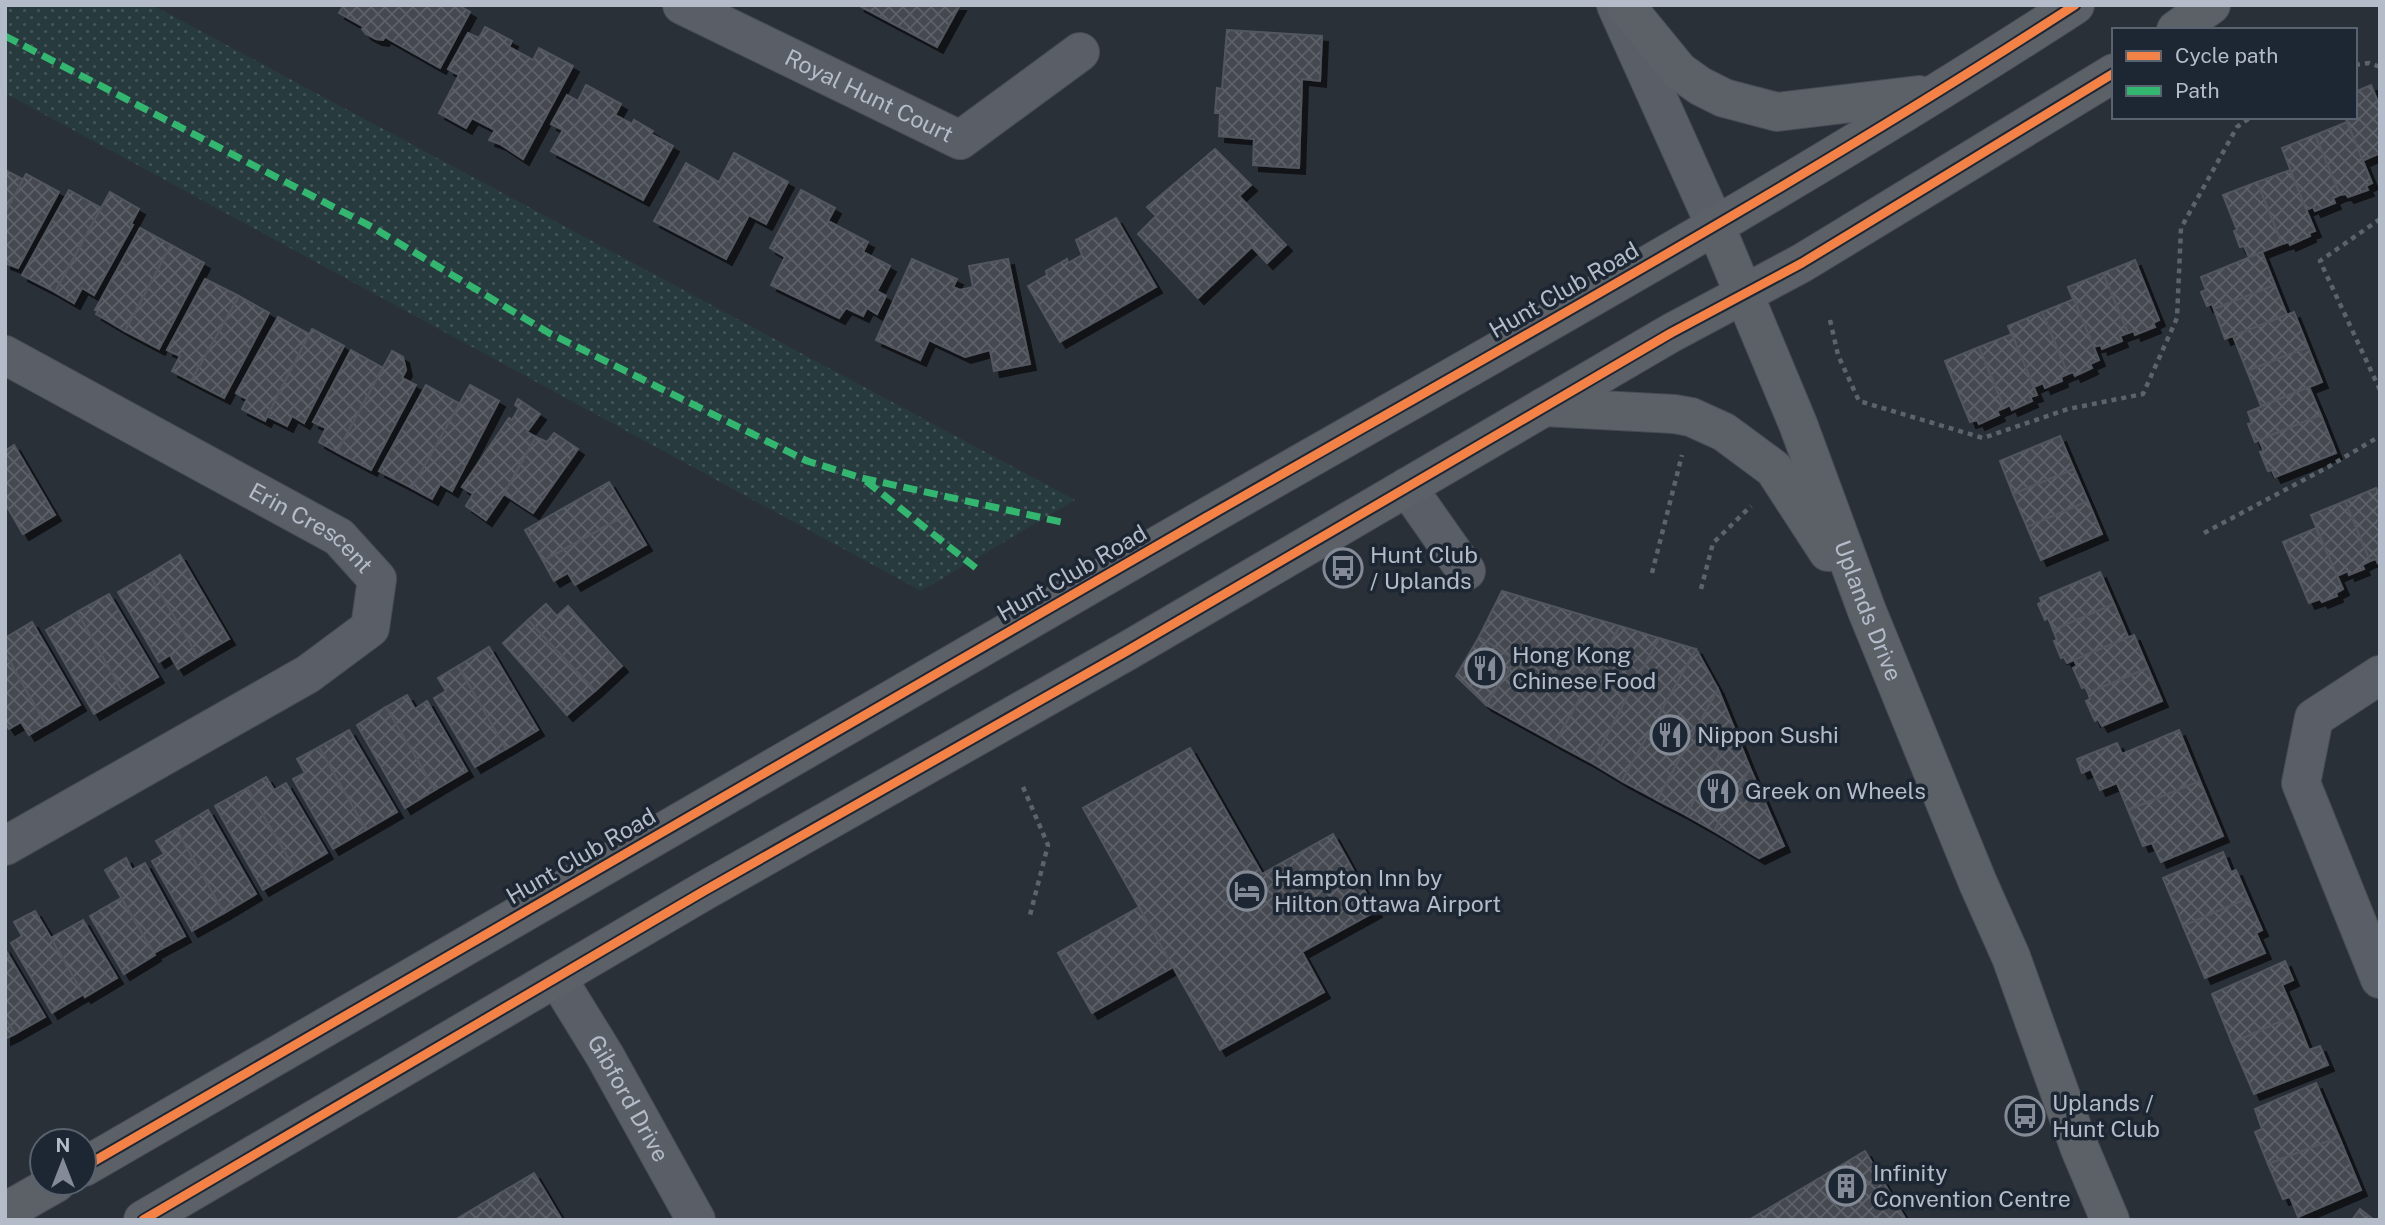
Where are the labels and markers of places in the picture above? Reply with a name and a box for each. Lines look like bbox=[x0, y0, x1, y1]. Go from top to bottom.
place label: Hunt Club / Uplands bbox=[1370, 541, 1478, 594]
bus stop icon: Hunt Club / Uplands bbox=[1322, 547, 1364, 589]
place label: Hong Kong Chinese Food bbox=[1512, 641, 1656, 694]
restaurant icon: Hong Kong Chinese Food bbox=[1464, 647, 1506, 689]
restaurant icon: Nippon Sushi bbox=[1649, 714, 1691, 756]
place label: Nippon Sushi bbox=[1697, 721, 1839, 748]
restaurant icon: Greek on Wheels bbox=[1697, 770, 1739, 812]
place label: Greek on Wheels bbox=[1745, 777, 1926, 804]
place label: Hampton Inn by Hilton Ottawa Airport bbox=[1274, 864, 1501, 917]
hotel icon: Hampton Inn by Hilton Ottawa Airport bbox=[1226, 870, 1268, 912]
place label: Uplands / Hunt Club bbox=[2052, 1089, 2160, 1142]
bus stop icon: Uplands / Hunt Club bbox=[2004, 1095, 2046, 1137]
place label: Infinity Convention Centre bbox=[1873, 1159, 2071, 1212]
building icon: Infinity Convention Centre bbox=[1825, 1165, 1867, 1207]

